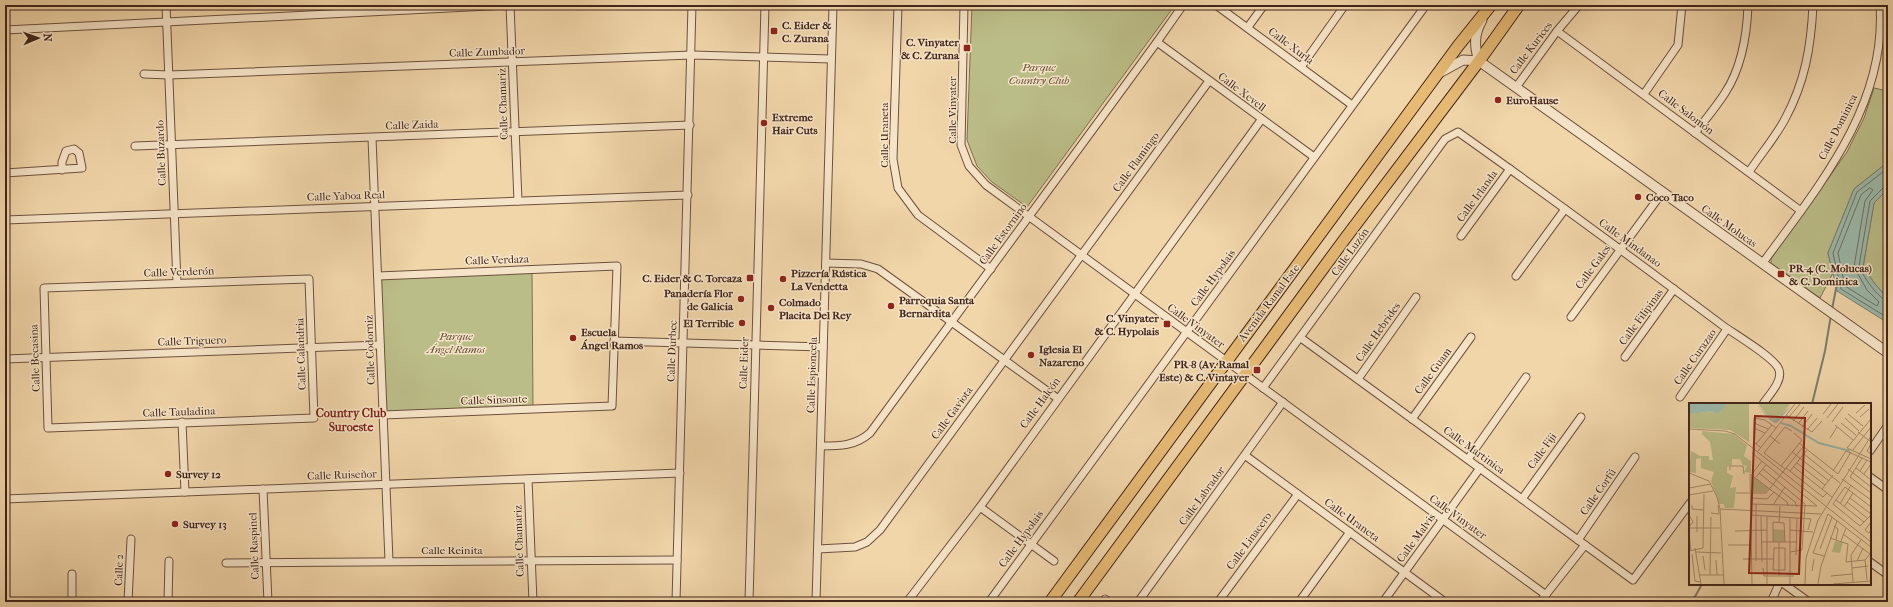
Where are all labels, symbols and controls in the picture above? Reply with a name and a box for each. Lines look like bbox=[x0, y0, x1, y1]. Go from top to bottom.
north arrow bbox=[18, 18, 58, 58]
place label: C. Eider & C. Zurana bbox=[782, 19, 831, 45]
street label: Calle Kurices bbox=[1507, 19, 1555, 77]
street label: Calle Xurla bbox=[1266, 25, 1317, 68]
marker: C. Eider & C. Zurana bbox=[769, 26, 779, 36]
text: N bbox=[41, 33, 54, 43]
place label: C. Vinyater & C. Zurana bbox=[901, 36, 960, 62]
marker: C. Vinyater & C. Zurana bbox=[962, 43, 972, 53]
street label: Calle Zumbador bbox=[449, 44, 526, 60]
park label: Parque Country Club bbox=[1009, 61, 1069, 87]
street label: Calle Chamariz bbox=[495, 68, 511, 140]
street label: Calle Xevell bbox=[1215, 70, 1269, 114]
street label: Calle Vinyater bbox=[946, 76, 959, 144]
street label: Calle Salomón bbox=[1656, 87, 1717, 138]
street label: Calle Dominica bbox=[1816, 91, 1861, 162]
place label: EuroHause bbox=[1506, 94, 1559, 107]
marker: EuroHause bbox=[1493, 95, 1503, 105]
street label: Calle Uraneta bbox=[878, 101, 891, 168]
place label: Extreme Hair Cuts bbox=[772, 111, 818, 137]
street label: Calle Zaida bbox=[385, 118, 440, 132]
marker: Extreme Hair Cuts bbox=[759, 118, 769, 128]
street label: Calle Buzardo bbox=[153, 120, 169, 186]
street label: Calle Flamingo bbox=[1110, 129, 1162, 194]
street label: Calle Irlanda bbox=[1454, 167, 1501, 224]
street label: Calle Yaboa Real bbox=[307, 188, 385, 204]
place label: Coco Taco bbox=[1646, 191, 1694, 204]
marker: Coco Taco bbox=[1633, 192, 1643, 202]
street label: Calle Estornino bbox=[976, 200, 1030, 267]
street label: Calle Molucas bbox=[1699, 202, 1759, 250]
street label: Calle Mindanao bbox=[1596, 216, 1664, 270]
street label: Calle Luzón bbox=[1328, 225, 1372, 278]
street label: Calle Gales bbox=[1573, 242, 1613, 292]
street label: Calle Hypolais bbox=[1188, 247, 1238, 309]
street label: Calle Verdaza bbox=[465, 252, 530, 268]
street label: Avenida Ramal Este bbox=[1235, 261, 1303, 345]
place label: PR-4 (C. Molucas) & C. Dominica bbox=[1789, 262, 1872, 288]
street label: Calle Verderón bbox=[143, 264, 215, 280]
place label: Pizzería Rústica La Vendetta bbox=[791, 267, 867, 293]
marker: PR-4 (C. Molucas) & C. Dominica bbox=[1776, 269, 1786, 279]
place label: C. Eider & C. Torcaza bbox=[642, 272, 743, 285]
marker: C. Eider & C. Torcaza bbox=[745, 273, 755, 283]
marker: Pizzería Rústica La Vendetta bbox=[778, 274, 788, 284]
street label: Calle Filipinas bbox=[1616, 286, 1666, 348]
place label: Panadería Flor de Galicia bbox=[664, 287, 734, 313]
marker: Panadería Flor de Galicia bbox=[736, 294, 746, 304]
place label: Parroquia Santa Bernardita bbox=[899, 294, 975, 320]
place label: Colmado Placita Del Rey bbox=[779, 296, 852, 322]
street label: Calle Hebrides bbox=[1353, 300, 1403, 364]
marker: Parroquia Santa Bernardita bbox=[886, 301, 896, 311]
street label: Calle Vinyater bbox=[1165, 301, 1227, 351]
marker: Colmado Placita Del Rey bbox=[766, 303, 776, 313]
place label: C. Vinyater & C. Hypolais bbox=[1095, 312, 1159, 338]
street label: Calle Codorniz bbox=[362, 315, 378, 385]
street label: Calle Calandria bbox=[293, 317, 309, 390]
place label: El Terrible bbox=[683, 317, 735, 330]
marker: El Terrible bbox=[737, 318, 747, 328]
marker: C. Vinyater & C. Hypolais bbox=[1162, 319, 1172, 329]
street label: Calle Durbec bbox=[664, 320, 680, 382]
street label: Calle Becasina bbox=[27, 323, 43, 392]
place label: Escuela Ángel Ramos bbox=[580, 326, 643, 352]
street label: Calle Curazao bbox=[1671, 326, 1719, 387]
park label: Parque Ángel Ramos bbox=[425, 330, 486, 356]
street label: Calle Triguero bbox=[157, 333, 227, 349]
marker: Escuela Ángel Ramos bbox=[568, 333, 578, 343]
street label: Calle Eider bbox=[737, 336, 751, 389]
street label: Calle Espioncela bbox=[804, 336, 820, 413]
place label: Iglesia El Nazareno bbox=[1039, 343, 1085, 369]
street label: Calle Guam bbox=[1412, 344, 1455, 397]
marker: Iglesia El Nazareno bbox=[1026, 350, 1036, 360]
place label: PR-8 (Av. Ramal Este) & C. Vintayer bbox=[1159, 358, 1250, 384]
marker: PR-8 (Av. Ramal Este) & C. Vintayer bbox=[1252, 365, 1262, 375]
street label: Calle Halcón bbox=[1017, 374, 1063, 431]
street label: Calle Gaviota bbox=[928, 383, 976, 442]
street label: Calle Sinsonte bbox=[460, 392, 528, 408]
inset map bbox=[1689, 403, 1871, 585]
street label: Calle Tauladina bbox=[142, 404, 217, 420]
district label: Country Club Suroeste bbox=[316, 406, 387, 434]
street label: Calle Martinica bbox=[1441, 423, 1508, 477]
street label: Calle Fiji bbox=[1525, 430, 1560, 472]
street label: Calle Labrador bbox=[1176, 464, 1228, 528]
street label: Calle Corfú bbox=[1577, 466, 1619, 518]
street label: Calle Ruiseñor bbox=[307, 467, 377, 483]
place label: Survey 12 bbox=[176, 468, 221, 481]
marker: Survey 12 bbox=[163, 469, 173, 479]
street label: Calle Vinyater bbox=[1427, 492, 1489, 542]
street label: Calle Uraneta bbox=[1322, 496, 1383, 545]
street label: Calle Chamariz bbox=[511, 505, 527, 577]
street label: Calle Hypolais bbox=[996, 508, 1046, 570]
street label: Calle Linacero bbox=[1224, 509, 1275, 572]
street label: Calle Malvis bbox=[1394, 511, 1438, 565]
street label: Calle Raspinel bbox=[246, 512, 262, 580]
place label: Survey 13 bbox=[183, 518, 227, 531]
marker: Survey 13 bbox=[170, 519, 180, 529]
street label: Calle Reinita bbox=[421, 544, 484, 557]
street label: Calle 2 bbox=[112, 553, 126, 586]

